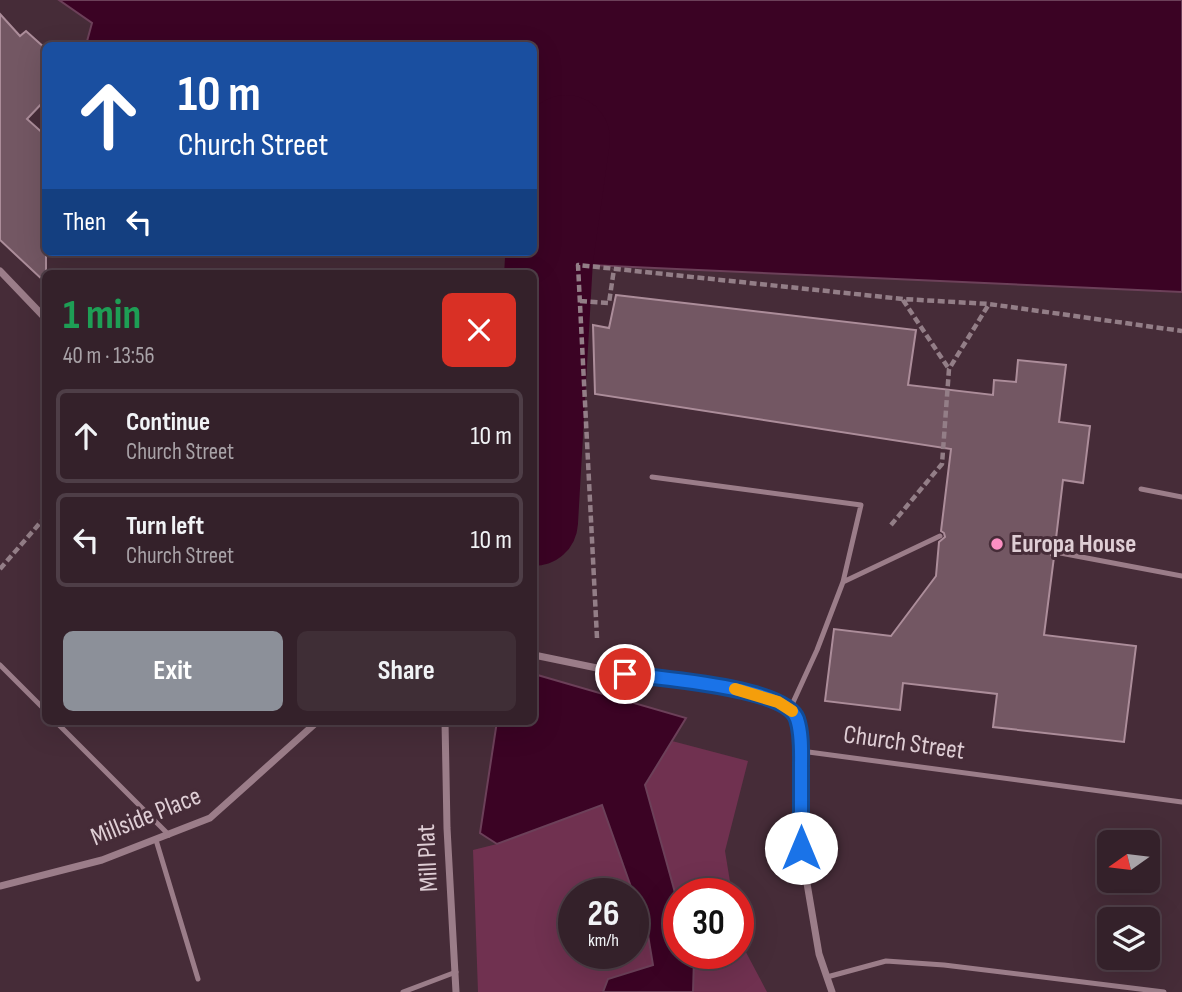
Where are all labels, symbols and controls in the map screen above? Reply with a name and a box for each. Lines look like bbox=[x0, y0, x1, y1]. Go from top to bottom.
text: 10 m bbox=[178, 66, 261, 125]
icon: ahead bbox=[63, 70, 154, 161]
text: Church Street bbox=[178, 126, 328, 165]
icon: left bbox=[120, 203, 158, 241]
text: Then bbox=[63, 207, 106, 238]
text: 1 min bbox=[63, 290, 141, 341]
button: close bbox=[442, 293, 516, 367]
text: 40 m · 13:56 bbox=[63, 342, 155, 370]
text: Continue bbox=[126, 407, 210, 438]
icon: ahead bbox=[67, 417, 105, 455]
text: 10 m bbox=[470, 421, 512, 452]
text: Church Street bbox=[126, 438, 234, 466]
text: Turn left bbox=[126, 511, 204, 542]
icon: left bbox=[67, 521, 105, 559]
text: 10 m bbox=[470, 525, 512, 556]
place label: Europa House bbox=[1011, 529, 1136, 560]
marker: Europa House bbox=[989, 536, 1005, 552]
text: Church Street bbox=[126, 542, 234, 570]
button: Exit bbox=[63, 631, 283, 711]
button: Share bbox=[297, 631, 516, 711]
pin bbox=[595, 644, 655, 704]
icon: arrive bbox=[606, 655, 644, 693]
street label: Church Street bbox=[841, 719, 967, 767]
street label: Millside Place bbox=[86, 781, 206, 853]
position arrow bbox=[764, 811, 838, 885]
street label: Mill Plat bbox=[411, 823, 445, 893]
north arrow bbox=[1097, 830, 1160, 892]
map controls bbox=[1097, 830, 1160, 970]
speed limit sign: 30 bbox=[663, 878, 754, 969]
text: 26 bbox=[588, 893, 619, 936]
button: layers bbox=[1097, 907, 1160, 970]
text: km/h bbox=[588, 930, 619, 951]

